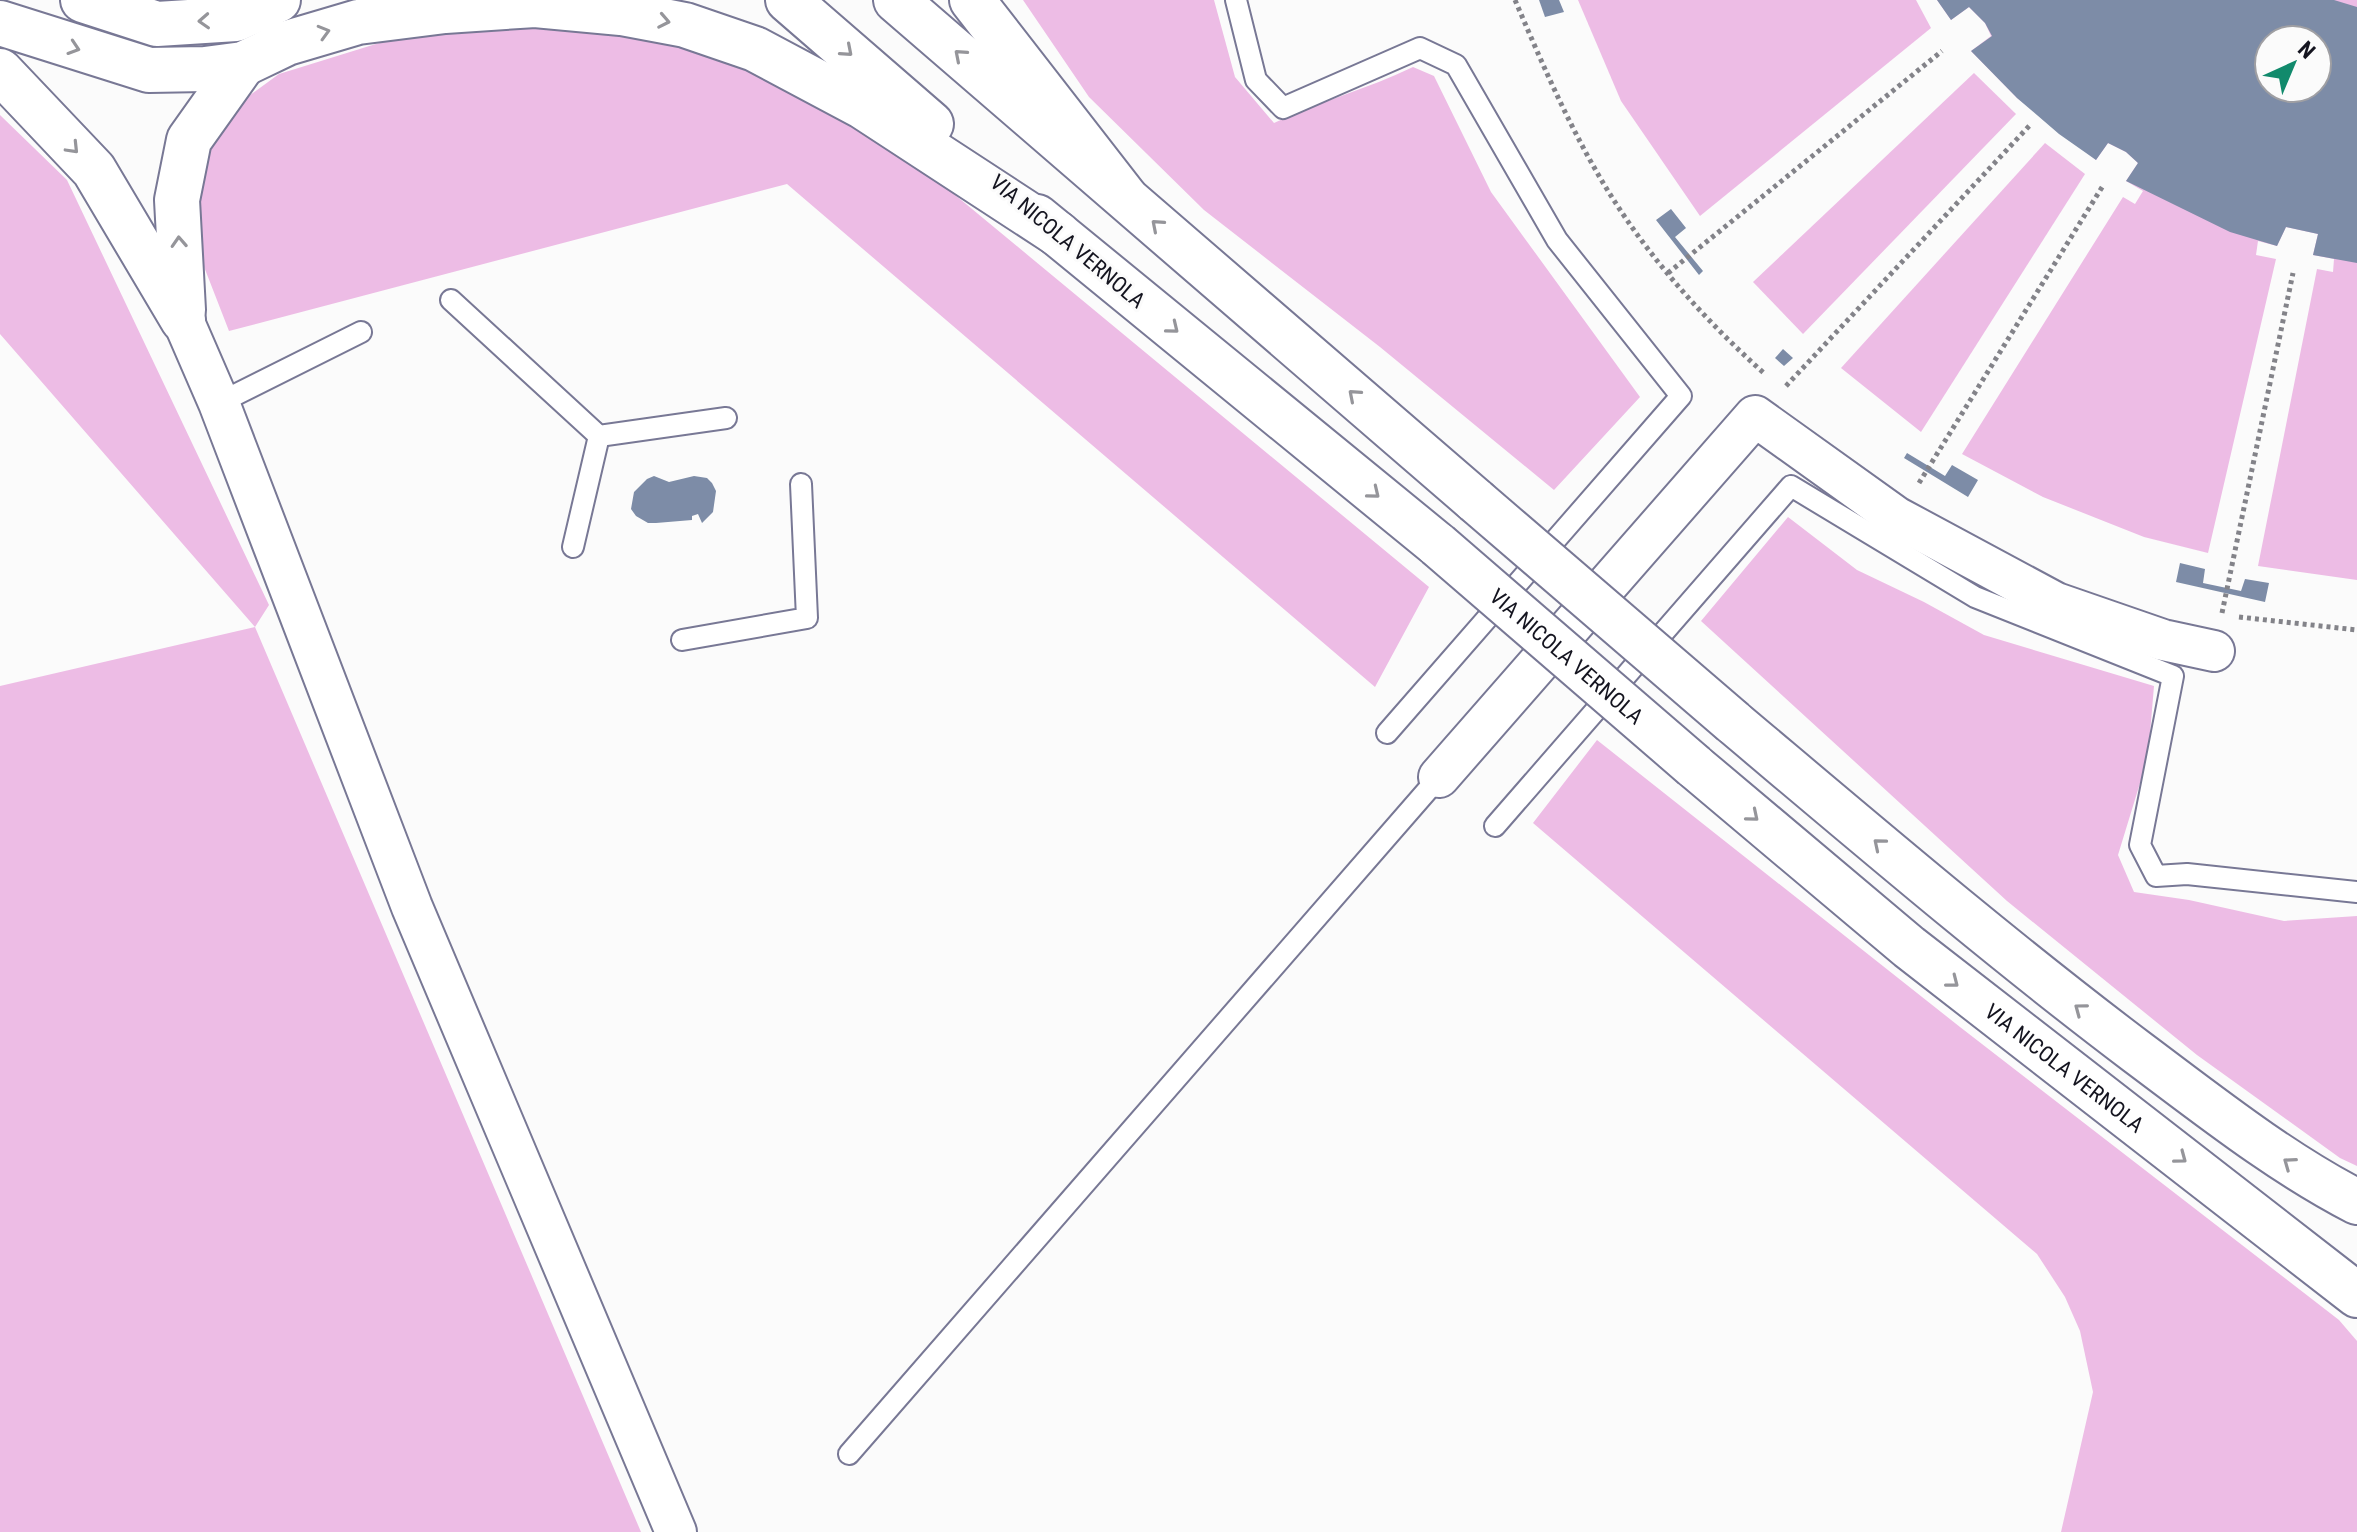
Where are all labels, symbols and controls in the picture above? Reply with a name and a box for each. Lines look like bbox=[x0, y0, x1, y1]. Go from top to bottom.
one-way arrow bbox=[197, 12, 210, 29]
one-way arrow bbox=[657, 12, 671, 29]
north arrow bbox=[2253, 24, 2333, 104]
one-way arrow bbox=[316, 25, 330, 41]
text: N bbox=[2293, 36, 2320, 64]
one-way arrow bbox=[66, 39, 80, 55]
one-way arrow bbox=[837, 41, 852, 56]
one-way arrow bbox=[955, 50, 970, 65]
one-way arrow bbox=[64, 139, 78, 153]
street label: VIA NICOLA VERNOLA bbox=[985, 169, 1150, 314]
one-way arrow bbox=[1152, 220, 1167, 235]
one-way arrow bbox=[171, 235, 188, 248]
one-way arrow bbox=[1163, 318, 1178, 333]
one-way arrow bbox=[1348, 391, 1363, 405]
one-way arrow bbox=[1365, 483, 1379, 498]
street label: VIA NICOLA VERNOLA bbox=[1485, 584, 1648, 730]
one-way arrow bbox=[1744, 806, 1759, 821]
one-way arrow bbox=[1874, 839, 1888, 854]
one-way arrow bbox=[1944, 972, 1958, 987]
street label: VIA NICOLA VERNOLA bbox=[1980, 999, 2149, 1138]
one-way arrow bbox=[2074, 1004, 2089, 1018]
one-way arrow bbox=[2172, 1149, 2187, 1163]
one-way arrow bbox=[2284, 1159, 2298, 1173]

